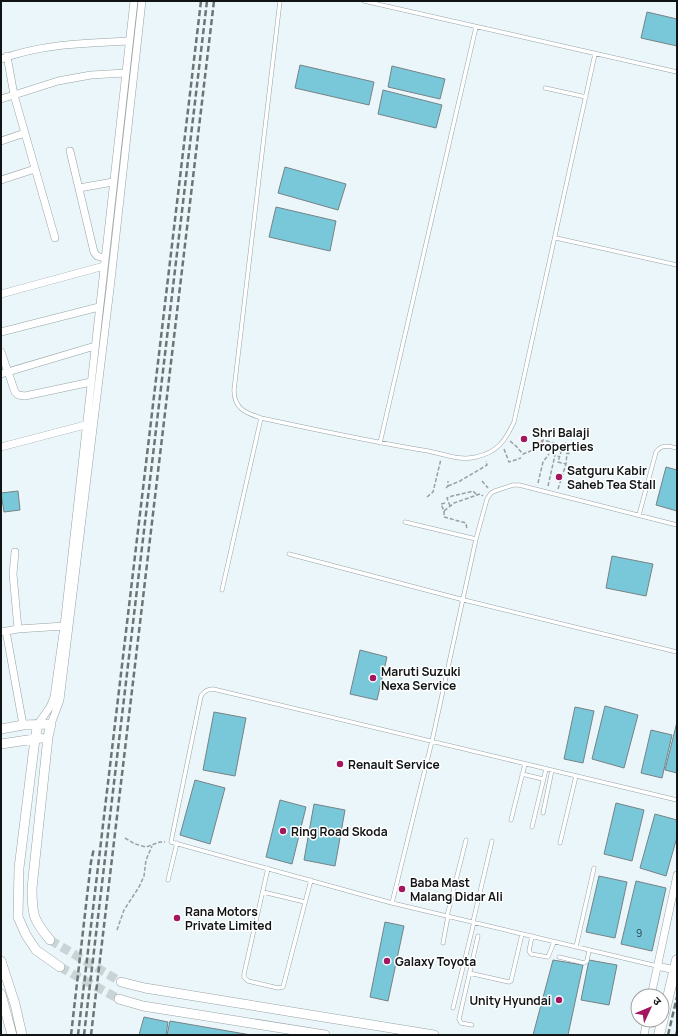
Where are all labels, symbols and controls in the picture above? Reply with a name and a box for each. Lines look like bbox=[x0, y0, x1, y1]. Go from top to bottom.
place label: Shri Balaji Properties bbox=[532, 424, 594, 455]
marker: Shri Balaji Properties bbox=[519, 434, 529, 444]
place label: Satguru Kabir Saheb Tea Stall bbox=[567, 462, 656, 493]
marker: Satguru Kabir Saheb Tea Stall bbox=[554, 472, 564, 482]
place label: Maruti Suzuki Nexa Service bbox=[381, 663, 461, 694]
marker: Maruti Suzuki Nexa Service bbox=[368, 673, 378, 683]
place label: Renault Service bbox=[348, 756, 440, 773]
marker: Renault Service bbox=[335, 759, 345, 769]
place label: Ring Road Skoda bbox=[291, 823, 388, 840]
marker: Ring Road Skoda bbox=[278, 826, 288, 836]
place label: Baba Mast Malang Didar Ali bbox=[410, 874, 503, 905]
marker: Baba Mast Malang Didar Ali bbox=[397, 884, 407, 894]
place label: Rana Motors Private Limited bbox=[185, 903, 272, 934]
marker: Rana Motors Private Limited bbox=[172, 913, 182, 923]
house number: 9 bbox=[636, 926, 642, 940]
place label: Galaxy Toyota bbox=[395, 953, 476, 970]
marker: Galaxy Toyota bbox=[382, 956, 392, 966]
north arrow bbox=[630, 988, 670, 1028]
place label: Unity Hyundai bbox=[469, 992, 551, 1009]
text: उ bbox=[650, 993, 666, 1009]
marker: Unity Hyundai bbox=[554, 995, 564, 1005]

